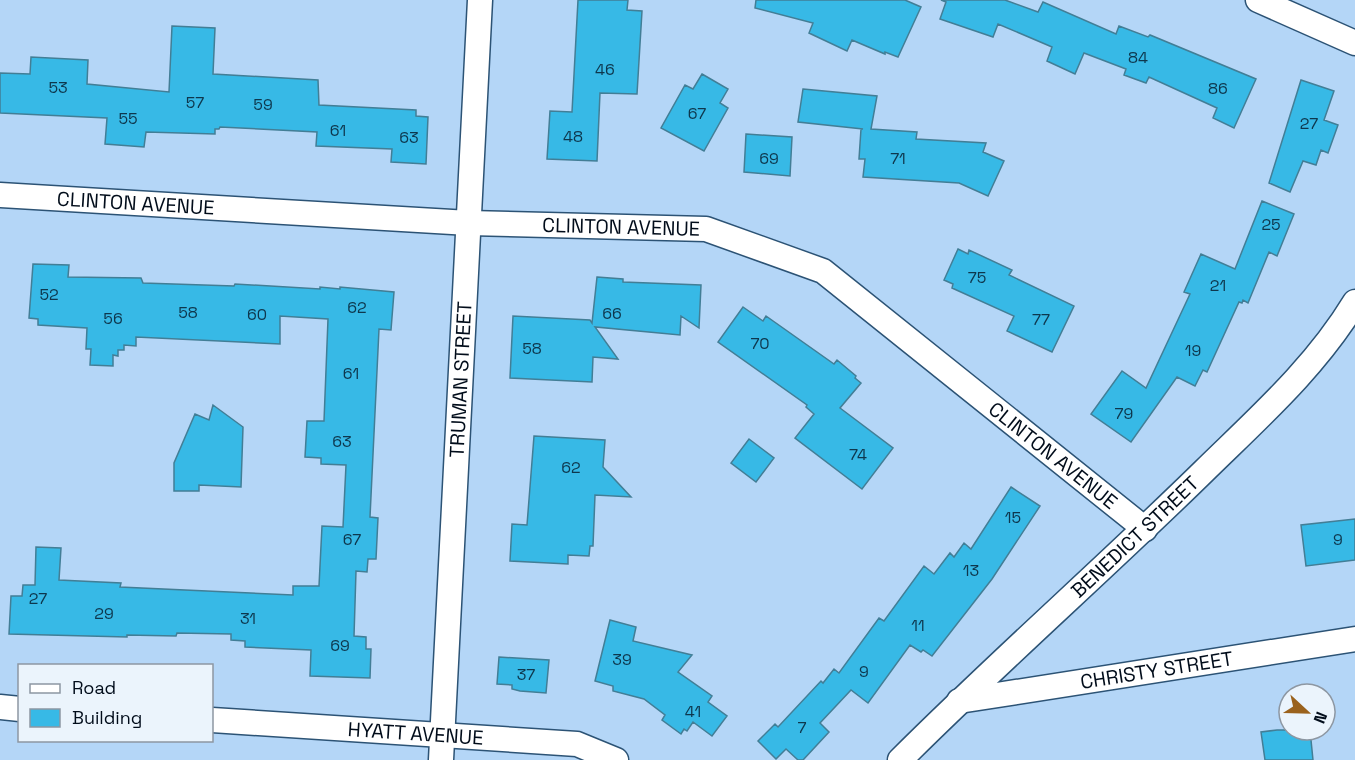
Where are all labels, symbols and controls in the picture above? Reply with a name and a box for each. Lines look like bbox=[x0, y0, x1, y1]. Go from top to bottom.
house number: 84 bbox=[1128, 47, 1148, 68]
house number: 46 bbox=[595, 59, 615, 80]
house number: 53 bbox=[48, 77, 68, 98]
house number: 86 bbox=[1208, 78, 1228, 99]
house number: 57 bbox=[186, 92, 204, 113]
house number: 59 bbox=[253, 94, 273, 115]
house number: 67 bbox=[688, 103, 706, 124]
house number: 55 bbox=[118, 108, 138, 129]
house number: 27 bbox=[1300, 113, 1318, 134]
house number: 61 bbox=[330, 120, 346, 141]
house number: 48 bbox=[563, 126, 583, 147]
house number: 63 bbox=[399, 127, 419, 148]
house number: 69 bbox=[759, 148, 779, 169]
house number: 71 bbox=[890, 148, 906, 169]
street label: CLINTON AVENUE bbox=[56, 185, 215, 221]
street label: CLINTON AVENUE bbox=[542, 212, 700, 242]
house number: 25 bbox=[1261, 214, 1281, 235]
house number: 75 bbox=[968, 267, 986, 288]
house number: 21 bbox=[1210, 275, 1226, 296]
house number: 52 bbox=[39, 284, 59, 305]
house number: 62 bbox=[347, 297, 367, 318]
street label: TRUMAN STREET bbox=[444, 300, 478, 458]
house number: 58 bbox=[178, 302, 198, 323]
house number: 66 bbox=[602, 303, 622, 324]
house number: 60 bbox=[247, 304, 267, 325]
house number: 56 bbox=[103, 308, 123, 329]
house number: 77 bbox=[1032, 309, 1050, 330]
house number: 70 bbox=[750, 333, 770, 354]
house number: 58 bbox=[522, 338, 542, 359]
house number: 19 bbox=[1185, 340, 1201, 361]
house number: 61 bbox=[343, 363, 359, 384]
street label: CLINTON AVENUE bbox=[983, 396, 1123, 515]
house number: 79 bbox=[1115, 403, 1133, 424]
house number: 63 bbox=[332, 431, 352, 452]
house number: 74 bbox=[849, 444, 867, 465]
house number: 62 bbox=[561, 457, 581, 478]
street label: BENEDICT STREET bbox=[1065, 470, 1204, 603]
house number: 15 bbox=[1005, 507, 1021, 528]
house number: 67 bbox=[343, 529, 361, 550]
house number: 9 bbox=[1333, 529, 1343, 550]
house number: 13 bbox=[963, 560, 979, 581]
house number: 27 bbox=[29, 588, 47, 609]
house number: 29 bbox=[94, 603, 114, 624]
house number: 31 bbox=[240, 608, 256, 629]
house number: 11 bbox=[911, 615, 925, 636]
house number: 69 bbox=[330, 635, 350, 656]
street label: CHRISTY STREET bbox=[1078, 645, 1235, 695]
house number: 39 bbox=[612, 649, 632, 670]
house number: 9 bbox=[859, 661, 869, 682]
legend bbox=[18, 664, 213, 742]
house number: 37 bbox=[517, 664, 535, 685]
text: Road bbox=[72, 676, 116, 699]
north arrow bbox=[1277, 682, 1337, 742]
house number: 41 bbox=[685, 701, 701, 722]
text: Building bbox=[72, 706, 142, 729]
text: N bbox=[1309, 709, 1332, 726]
street label: HYATT AVENUE bbox=[347, 716, 484, 751]
house number: 7 bbox=[797, 717, 807, 738]

